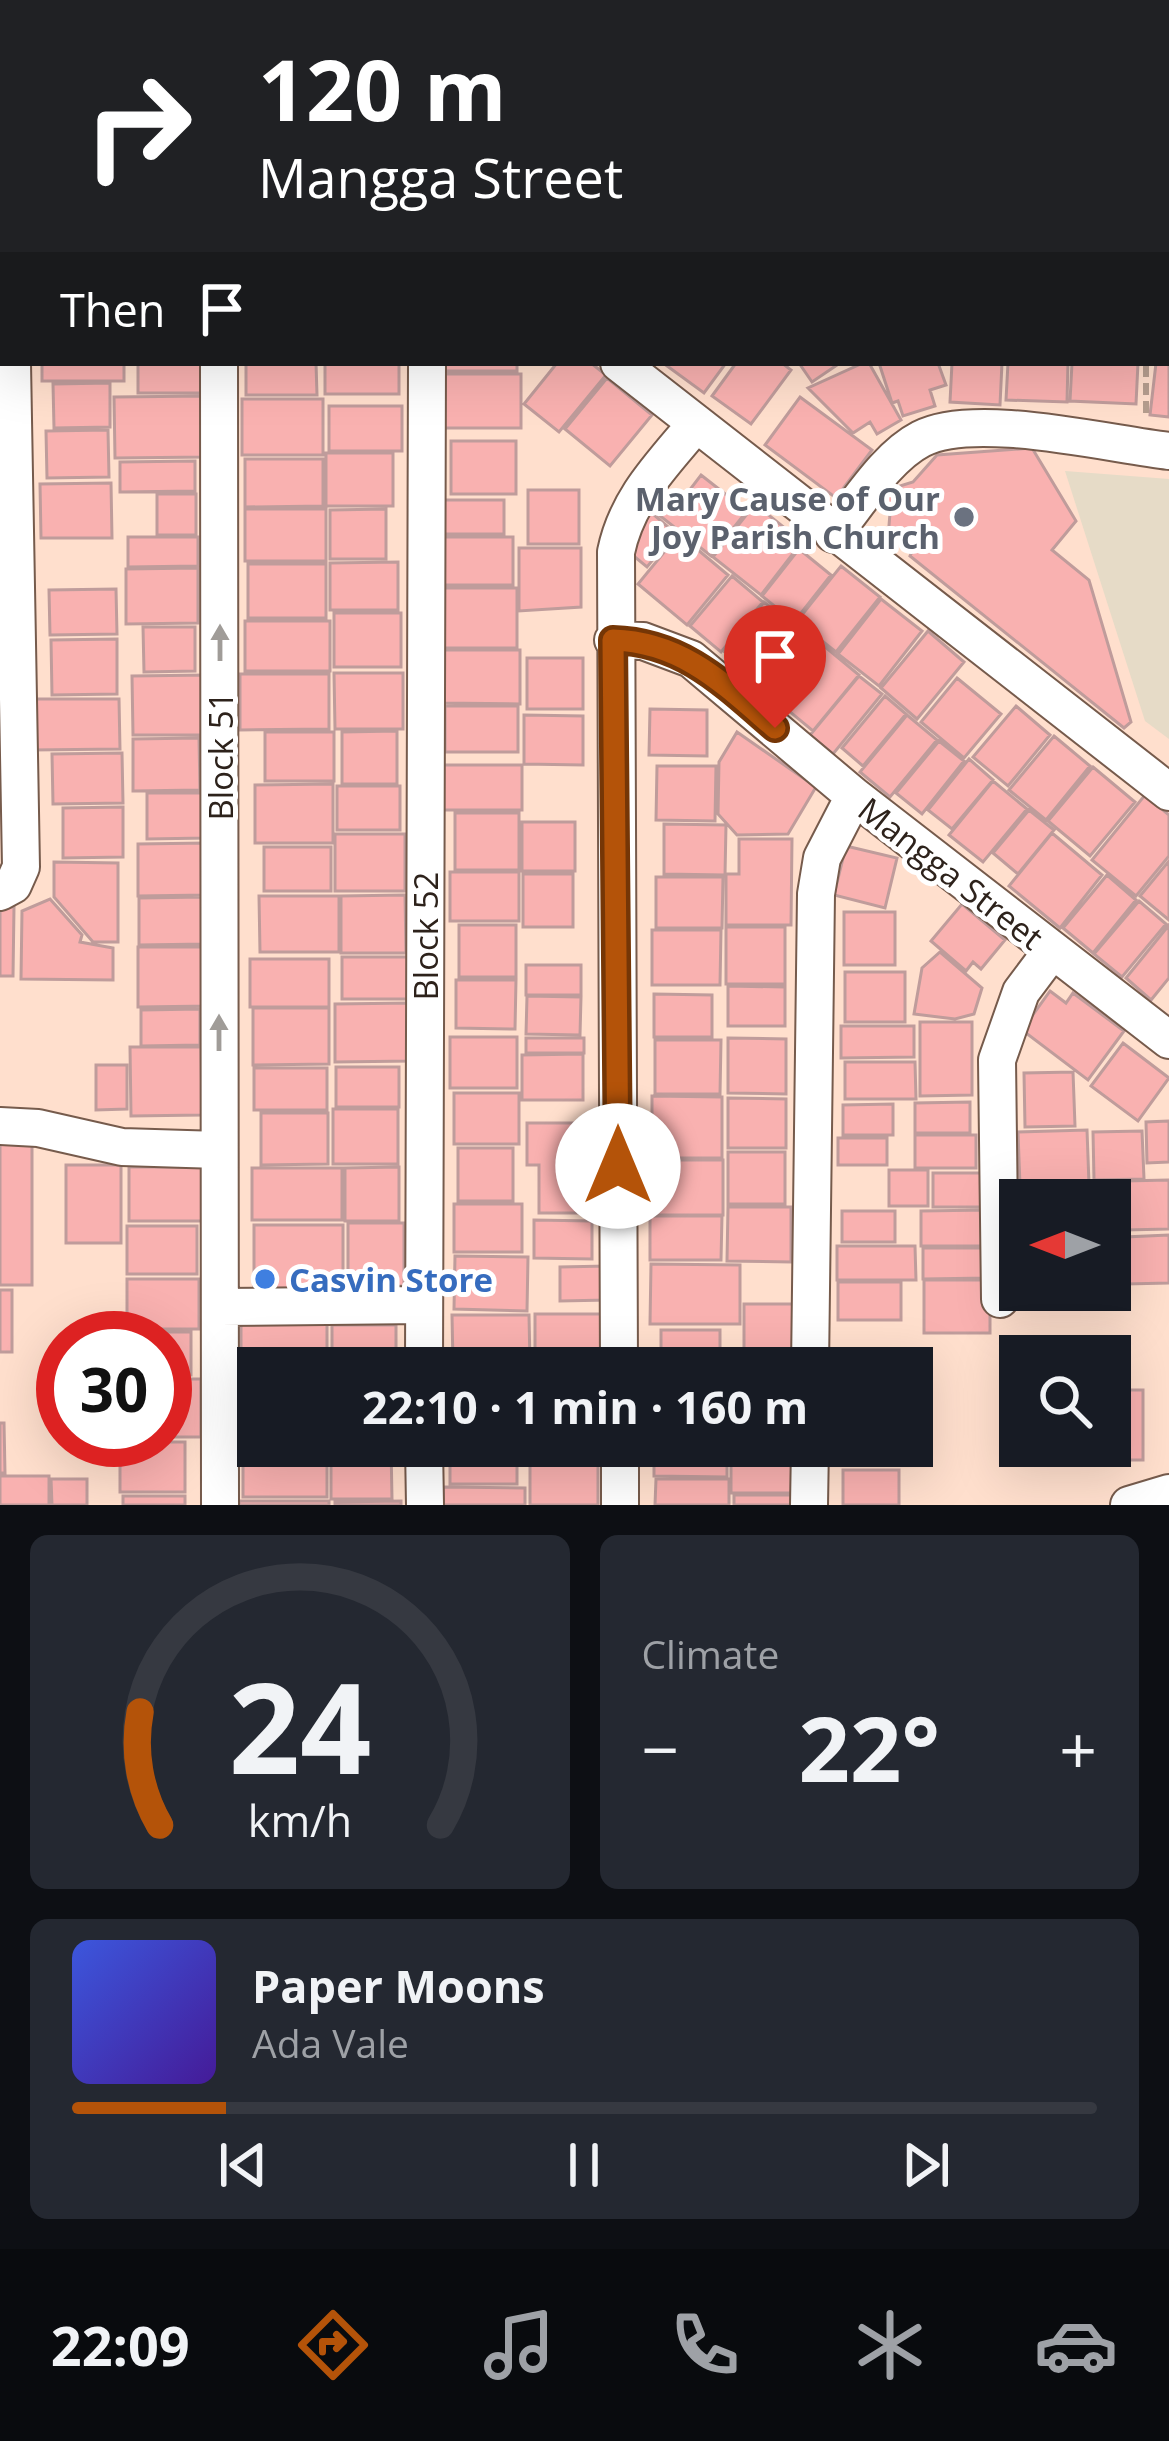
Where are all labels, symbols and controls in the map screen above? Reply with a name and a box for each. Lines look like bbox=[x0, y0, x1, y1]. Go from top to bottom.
text: 120 m bbox=[258, 31, 506, 146]
icon: right bbox=[60, 48, 216, 204]
text: Mangga Street bbox=[258, 140, 623, 214]
icon: arrive bbox=[189, 276, 255, 342]
text: Then bbox=[60, 279, 165, 340]
place label: Mary Cause of Our Joy Parish Church bbox=[635, 476, 940, 559]
marker: Mary Cause of Our Joy Parish Church bbox=[951, 504, 977, 530]
pin bbox=[724, 605, 826, 728]
one-way arrow bbox=[210, 623, 230, 661]
icon: arrive bbox=[742, 623, 808, 689]
street label: Block 51 bbox=[198, 692, 243, 820]
street label: Mangga Street bbox=[849, 787, 1053, 959]
street label: Block 52 bbox=[403, 872, 448, 1000]
one-way arrow bbox=[209, 1013, 229, 1051]
position arrow bbox=[555, 1103, 681, 1229]
north arrow bbox=[999, 1179, 1131, 1311]
map controls bbox=[999, 1179, 1131, 1467]
place label: Casvin Store bbox=[289, 1257, 493, 1302]
marker: Casvin Store bbox=[252, 1266, 278, 1292]
speed limit sign: 30 bbox=[36, 1311, 192, 1467]
button: search bbox=[999, 1335, 1131, 1467]
text: 22:10 · 1 min · 160 m bbox=[362, 1376, 808, 1437]
text: Climate bbox=[642, 1627, 779, 1680]
text: 24 bbox=[228, 1641, 371, 1811]
text: 22° bbox=[799, 1686, 940, 1808]
text: − bbox=[642, 1703, 679, 1793]
text: + bbox=[1059, 1703, 1097, 1793]
text: km/h bbox=[248, 1791, 352, 1850]
text: Paper Moons bbox=[252, 1955, 545, 2016]
text: Ada Vale bbox=[252, 2016, 409, 2069]
icon: previous bbox=[210, 2132, 276, 2198]
icon: pause bbox=[551, 2132, 617, 2198]
icon: next bbox=[893, 2132, 959, 2198]
icon: directions bbox=[291, 2303, 375, 2387]
icon: music bbox=[477, 2303, 561, 2387]
icon: phone bbox=[663, 2303, 747, 2387]
icon: climate bbox=[848, 2303, 932, 2387]
icon: car bbox=[1034, 2303, 1118, 2387]
text: 22:09 bbox=[51, 2308, 190, 2382]

